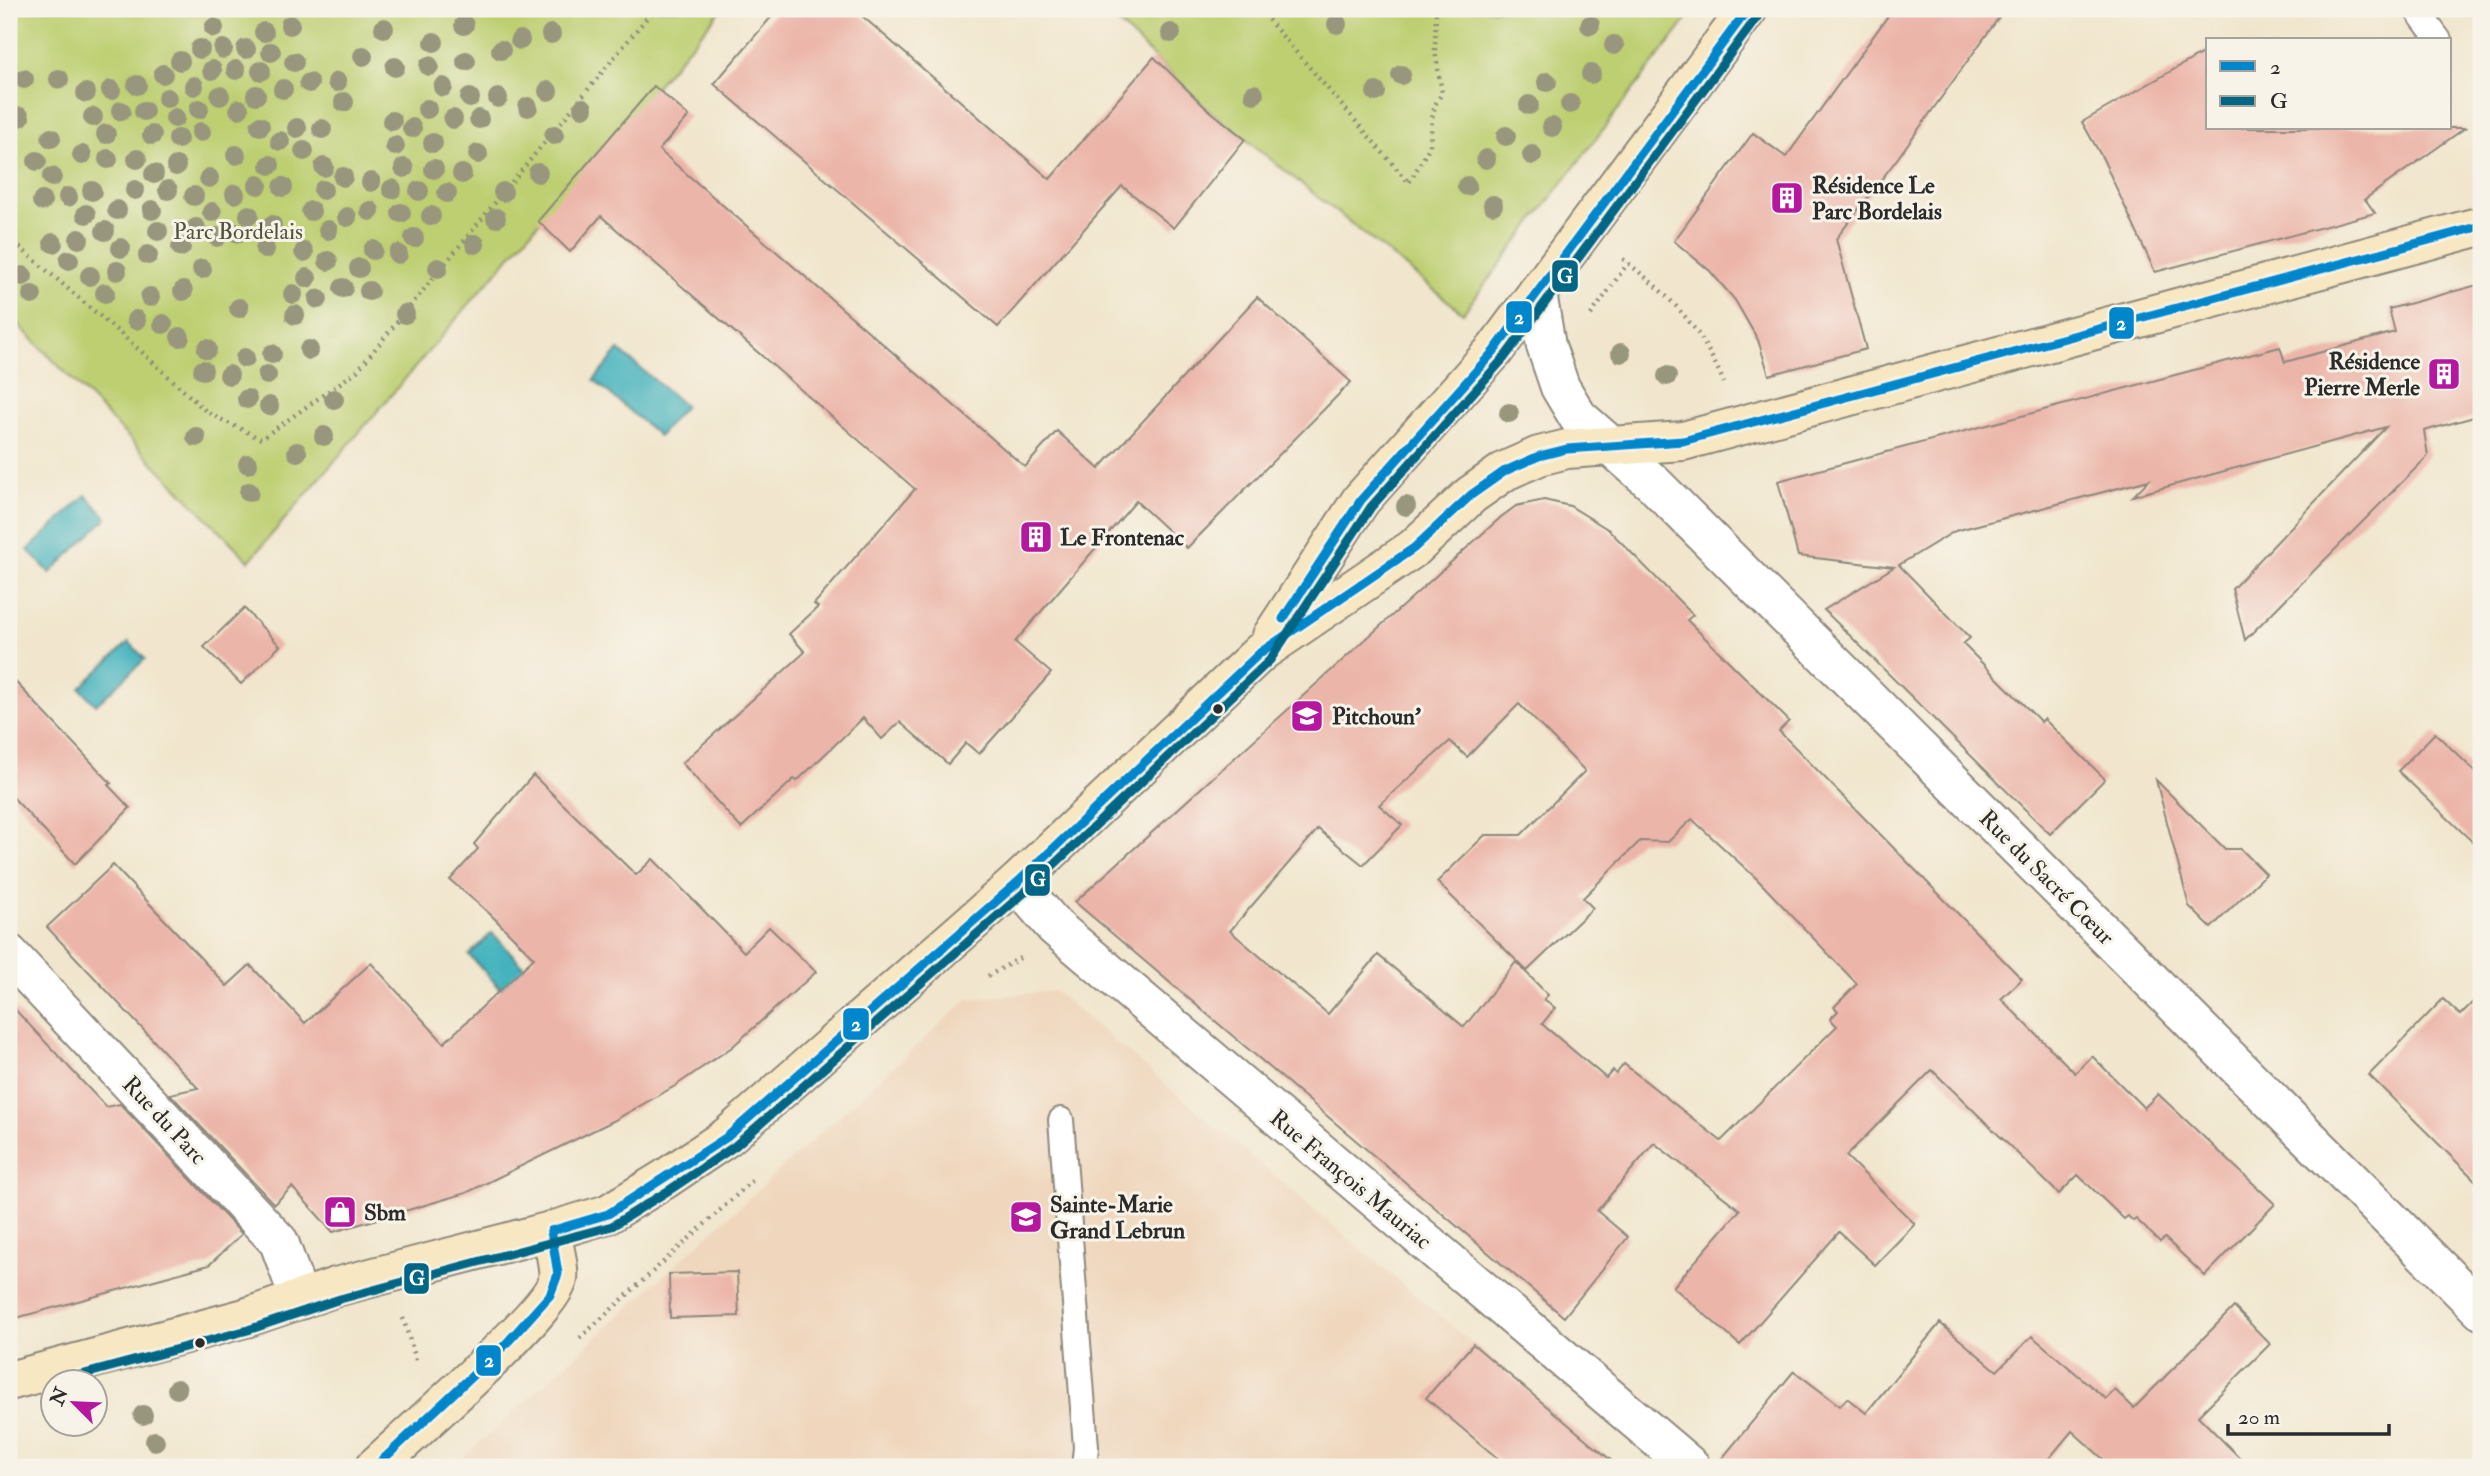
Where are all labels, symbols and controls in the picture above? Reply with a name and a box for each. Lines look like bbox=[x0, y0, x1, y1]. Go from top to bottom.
legend bbox=[2206, 38, 2452, 130]
text: 2 bbox=[2270, 54, 2281, 81]
text: G bbox=[2270, 88, 2288, 115]
place label: Résidence Le Parc Bordelais bbox=[1812, 171, 1942, 226]
building icon: Résidence Le Parc Bordelais bbox=[1768, 179, 1806, 217]
park label: Parc Bordelais bbox=[173, 217, 303, 246]
line badge: G bbox=[1551, 259, 1579, 293]
text: G bbox=[1557, 265, 1573, 289]
line badge: 2 bbox=[1505, 300, 1533, 334]
text: 2 bbox=[1514, 306, 1524, 330]
line badge: 2 bbox=[2108, 306, 2135, 340]
text: 2 bbox=[2116, 312, 2126, 336]
place label: Résidence Pierre Merle bbox=[2304, 347, 2420, 402]
building icon: Résidence Pierre Merle bbox=[2425, 355, 2463, 393]
building icon: Le Frontenac bbox=[1017, 518, 1055, 556]
place label: Le Frontenac bbox=[1060, 523, 1185, 552]
school or university icon: Pitchoun' bbox=[1288, 697, 1326, 735]
unlabelled marker bbox=[1211, 702, 1225, 716]
place label: Pitchoun' bbox=[1332, 702, 1421, 731]
street label: Rue du Sacré Cœur bbox=[1973, 804, 2121, 951]
line badge: G bbox=[1024, 863, 1051, 897]
text: G bbox=[1030, 868, 1046, 892]
line badge: 2 bbox=[842, 1007, 870, 1041]
text: 2 bbox=[851, 1013, 861, 1037]
street label: Rue du Parc bbox=[116, 1070, 213, 1171]
street label: Rue François Mauriac bbox=[1264, 1103, 1437, 1255]
place label: Sainte-Marie Grand Lebrun bbox=[1050, 1190, 1185, 1245]
shop icon: Sbm bbox=[321, 1193, 359, 1231]
place label: Sbm bbox=[364, 1198, 406, 1227]
school or university icon: Sainte-Marie Grand Lebrun bbox=[1007, 1198, 1045, 1236]
line badge: G bbox=[403, 1262, 430, 1295]
text: G bbox=[409, 1267, 425, 1291]
unlabelled marker bbox=[193, 1336, 207, 1350]
line badge: 2 bbox=[475, 1344, 502, 1377]
text: 2 bbox=[484, 1349, 494, 1373]
north arrow bbox=[38, 1368, 108, 1438]
text: N bbox=[45, 1383, 74, 1410]
scale bar bbox=[2228, 1392, 2388, 1436]
text: 20 m bbox=[2238, 1404, 2280, 1431]

